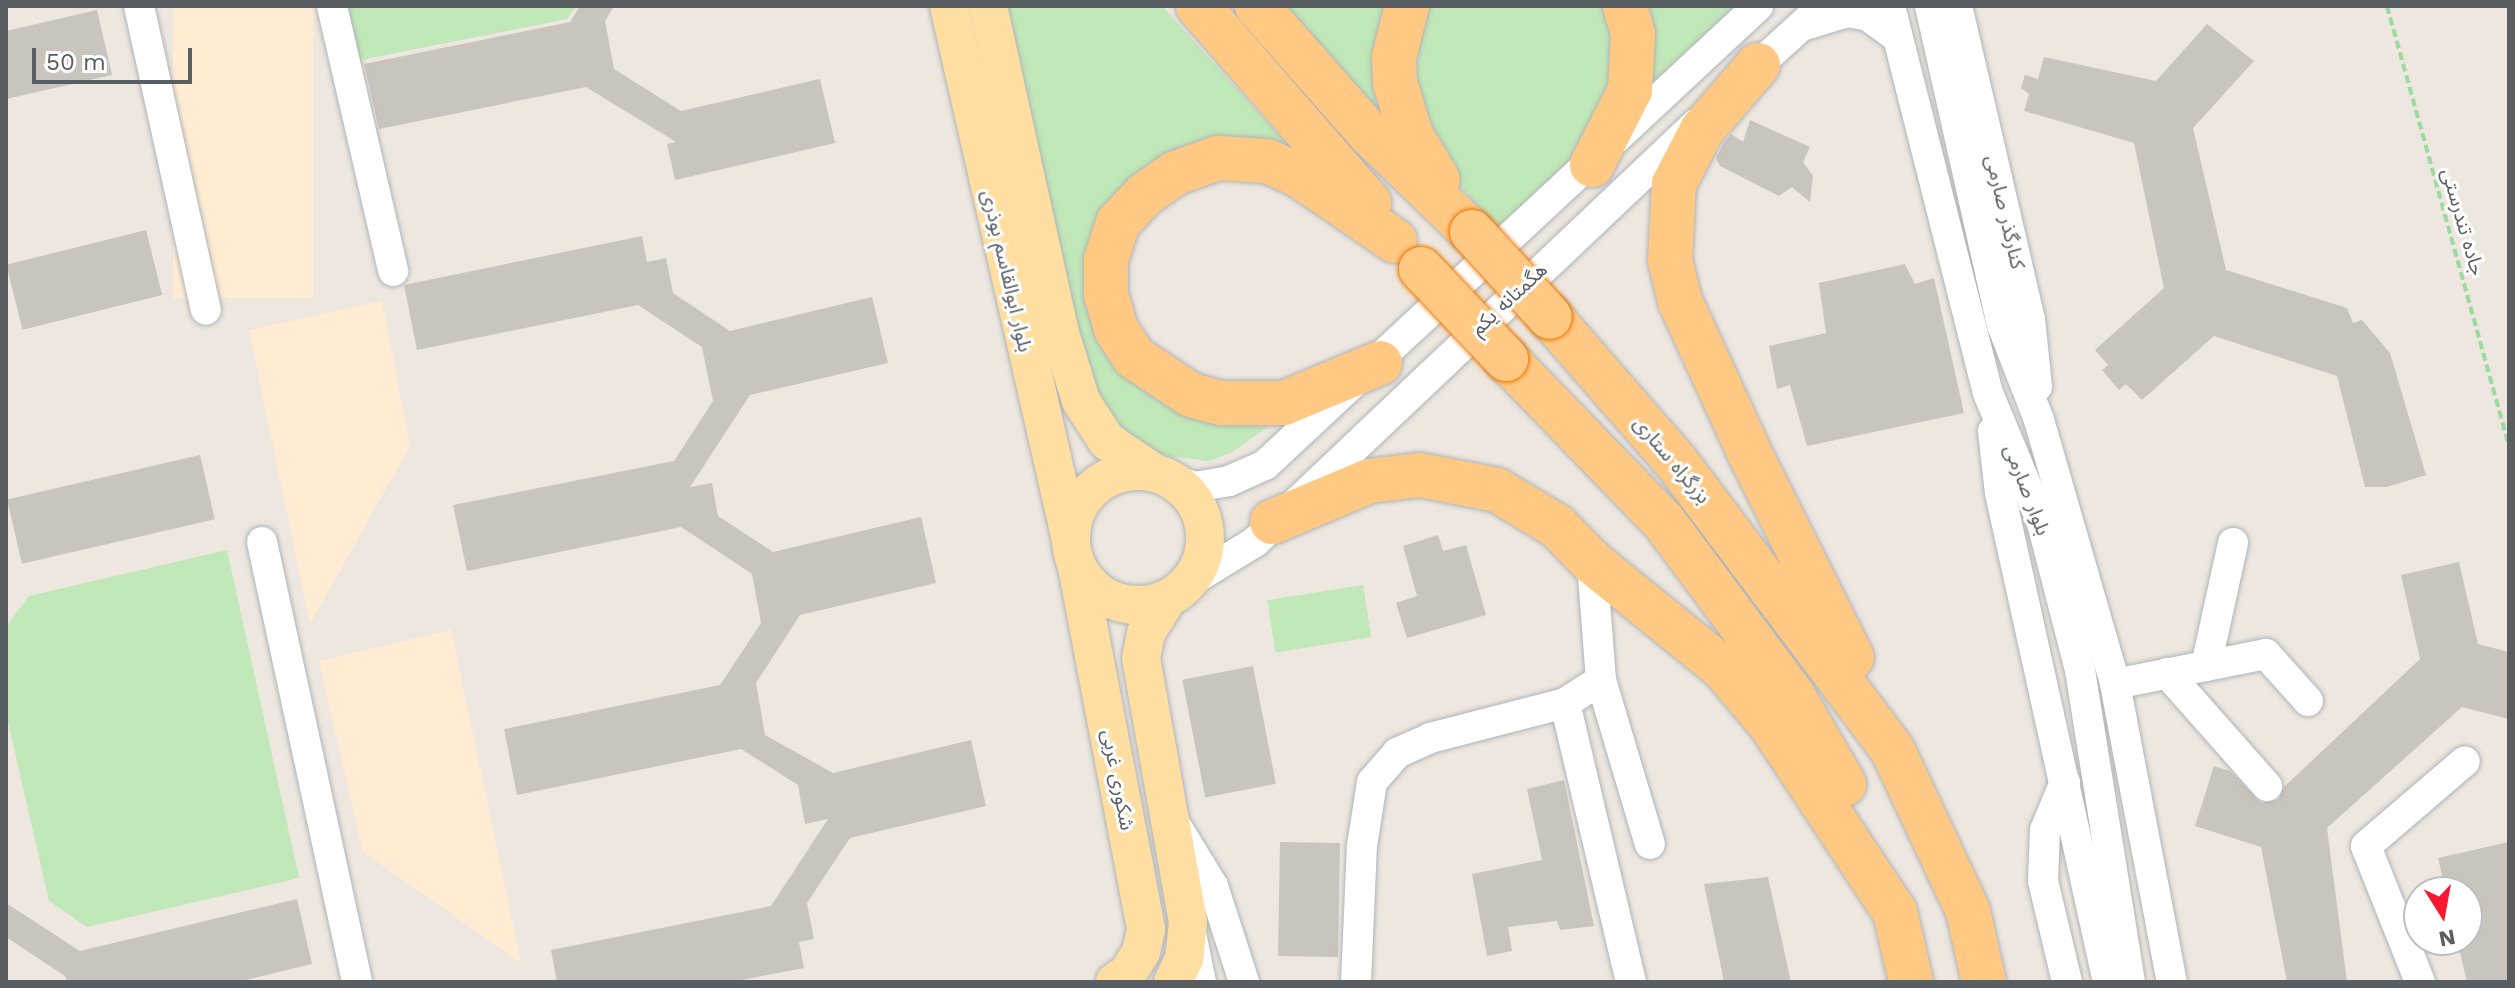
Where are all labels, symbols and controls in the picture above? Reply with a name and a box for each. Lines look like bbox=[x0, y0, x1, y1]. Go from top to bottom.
scale bar bbox=[36, 32, 196, 82]
text: 50 m bbox=[46, 48, 106, 76]
street label: کنارگذر صارمی bbox=[1980, 153, 2030, 271]
street label: جاده تندرستی bbox=[2436, 166, 2490, 278]
street label: بلوار ابوالقاسم بوذری bbox=[977, 188, 1037, 354]
street label: هگمتانه یکم bbox=[1466, 258, 1552, 340]
street label: بزرگراه ستاری bbox=[1629, 411, 1715, 509]
street label: بلوار صارمی bbox=[1999, 441, 2055, 539]
street label: شکوری غربی bbox=[1096, 728, 1140, 832]
north arrow bbox=[2403, 876, 2483, 956]
text: N bbox=[2437, 924, 2458, 952]

